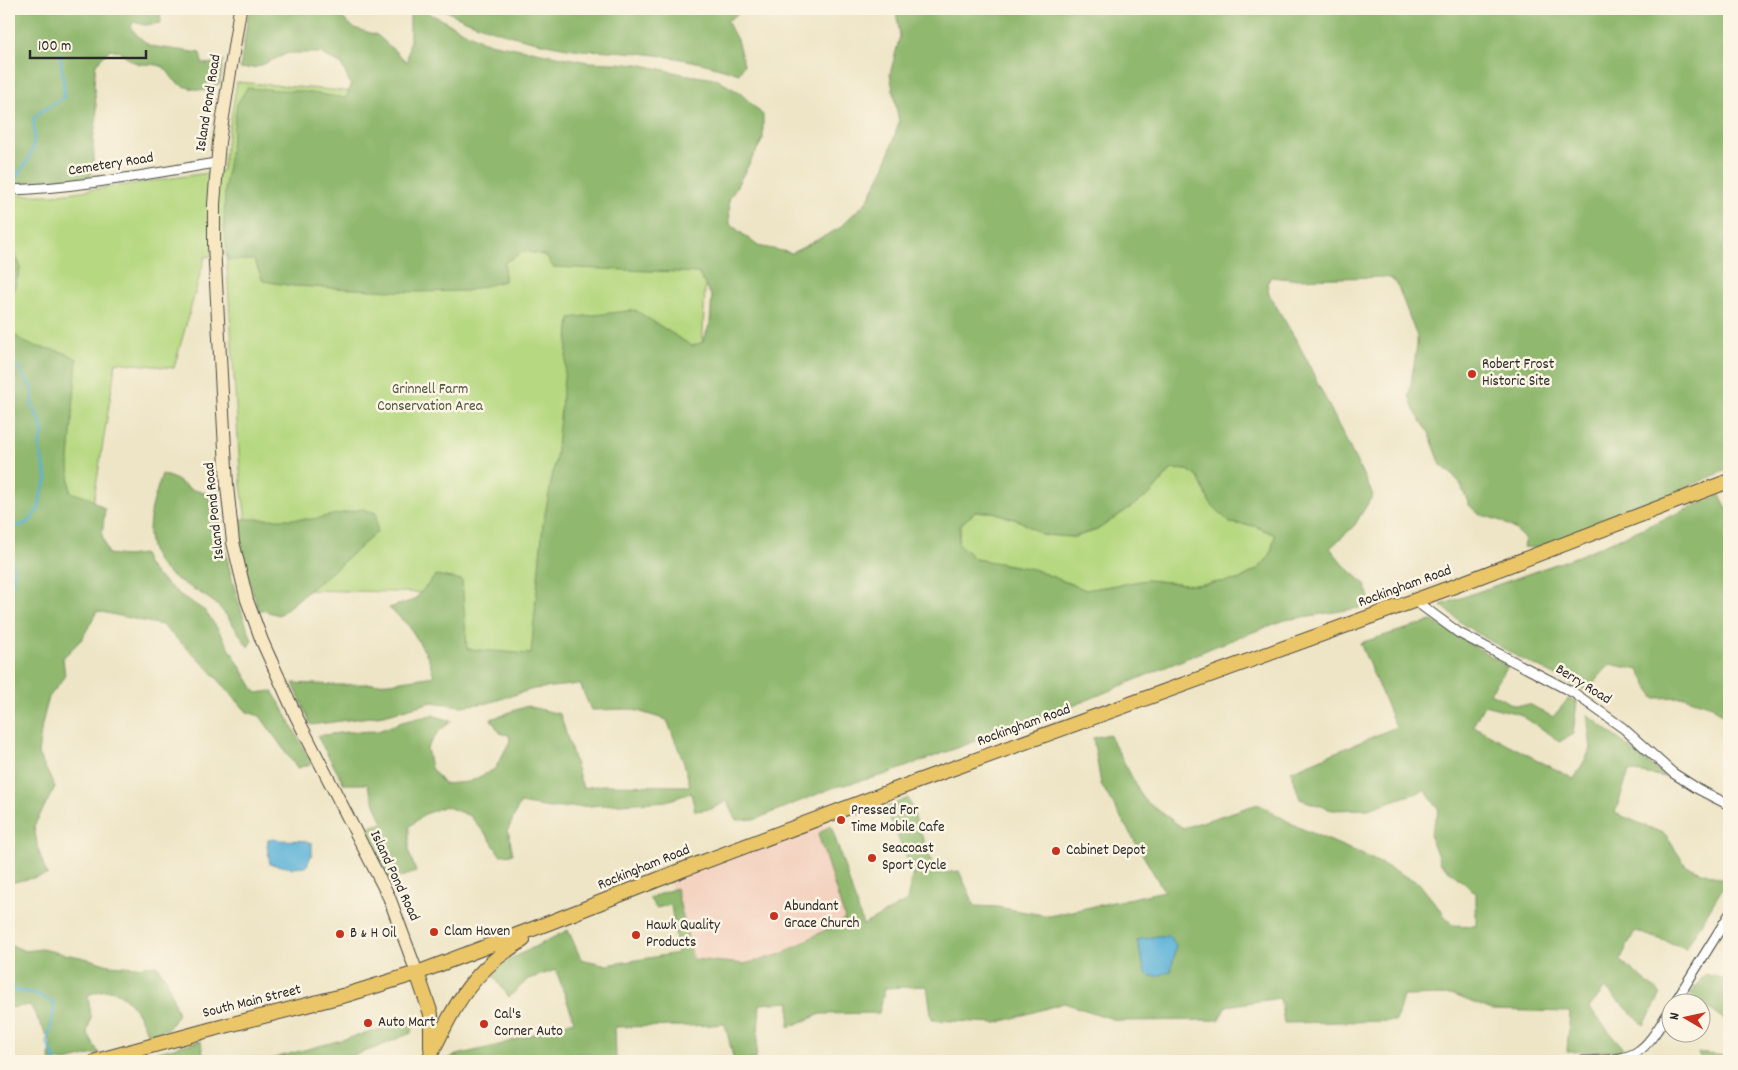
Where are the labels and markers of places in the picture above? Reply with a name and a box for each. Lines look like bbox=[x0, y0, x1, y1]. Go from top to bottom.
place label: Robert Frost Historic Site bbox=[1482, 354, 1555, 393]
marker: Robert Frost Historic Site bbox=[1466, 368, 1478, 380]
place label: Pressed For Time Mobile Cafe bbox=[851, 800, 945, 839]
marker: Pressed For Time Mobile Cafe bbox=[835, 814, 847, 826]
place label: Seacoast Sport Cycle bbox=[882, 838, 947, 877]
place label: Cabinet Depot bbox=[1066, 840, 1146, 862]
marker: Cabinet Depot bbox=[1050, 845, 1062, 857]
marker: Seacoast Sport Cycle bbox=[866, 852, 878, 864]
place label: Abundant Grace Church bbox=[784, 896, 860, 935]
marker: Abundant Grace Church bbox=[768, 910, 780, 922]
place label: Hawk Quality Products bbox=[646, 915, 721, 954]
place label: Clam Haven bbox=[444, 921, 510, 943]
place label: B & H Oil bbox=[350, 923, 397, 945]
marker: Clam Haven bbox=[428, 926, 440, 938]
marker: B & H Oil bbox=[334, 928, 346, 940]
marker: Hawk Quality Products bbox=[630, 929, 642, 941]
place label: Cal's Corner Auto bbox=[494, 1004, 563, 1043]
place label: Auto Mart bbox=[378, 1012, 436, 1034]
marker: Auto Mart bbox=[362, 1017, 374, 1029]
marker: Cal's Corner Auto bbox=[478, 1018, 490, 1030]

